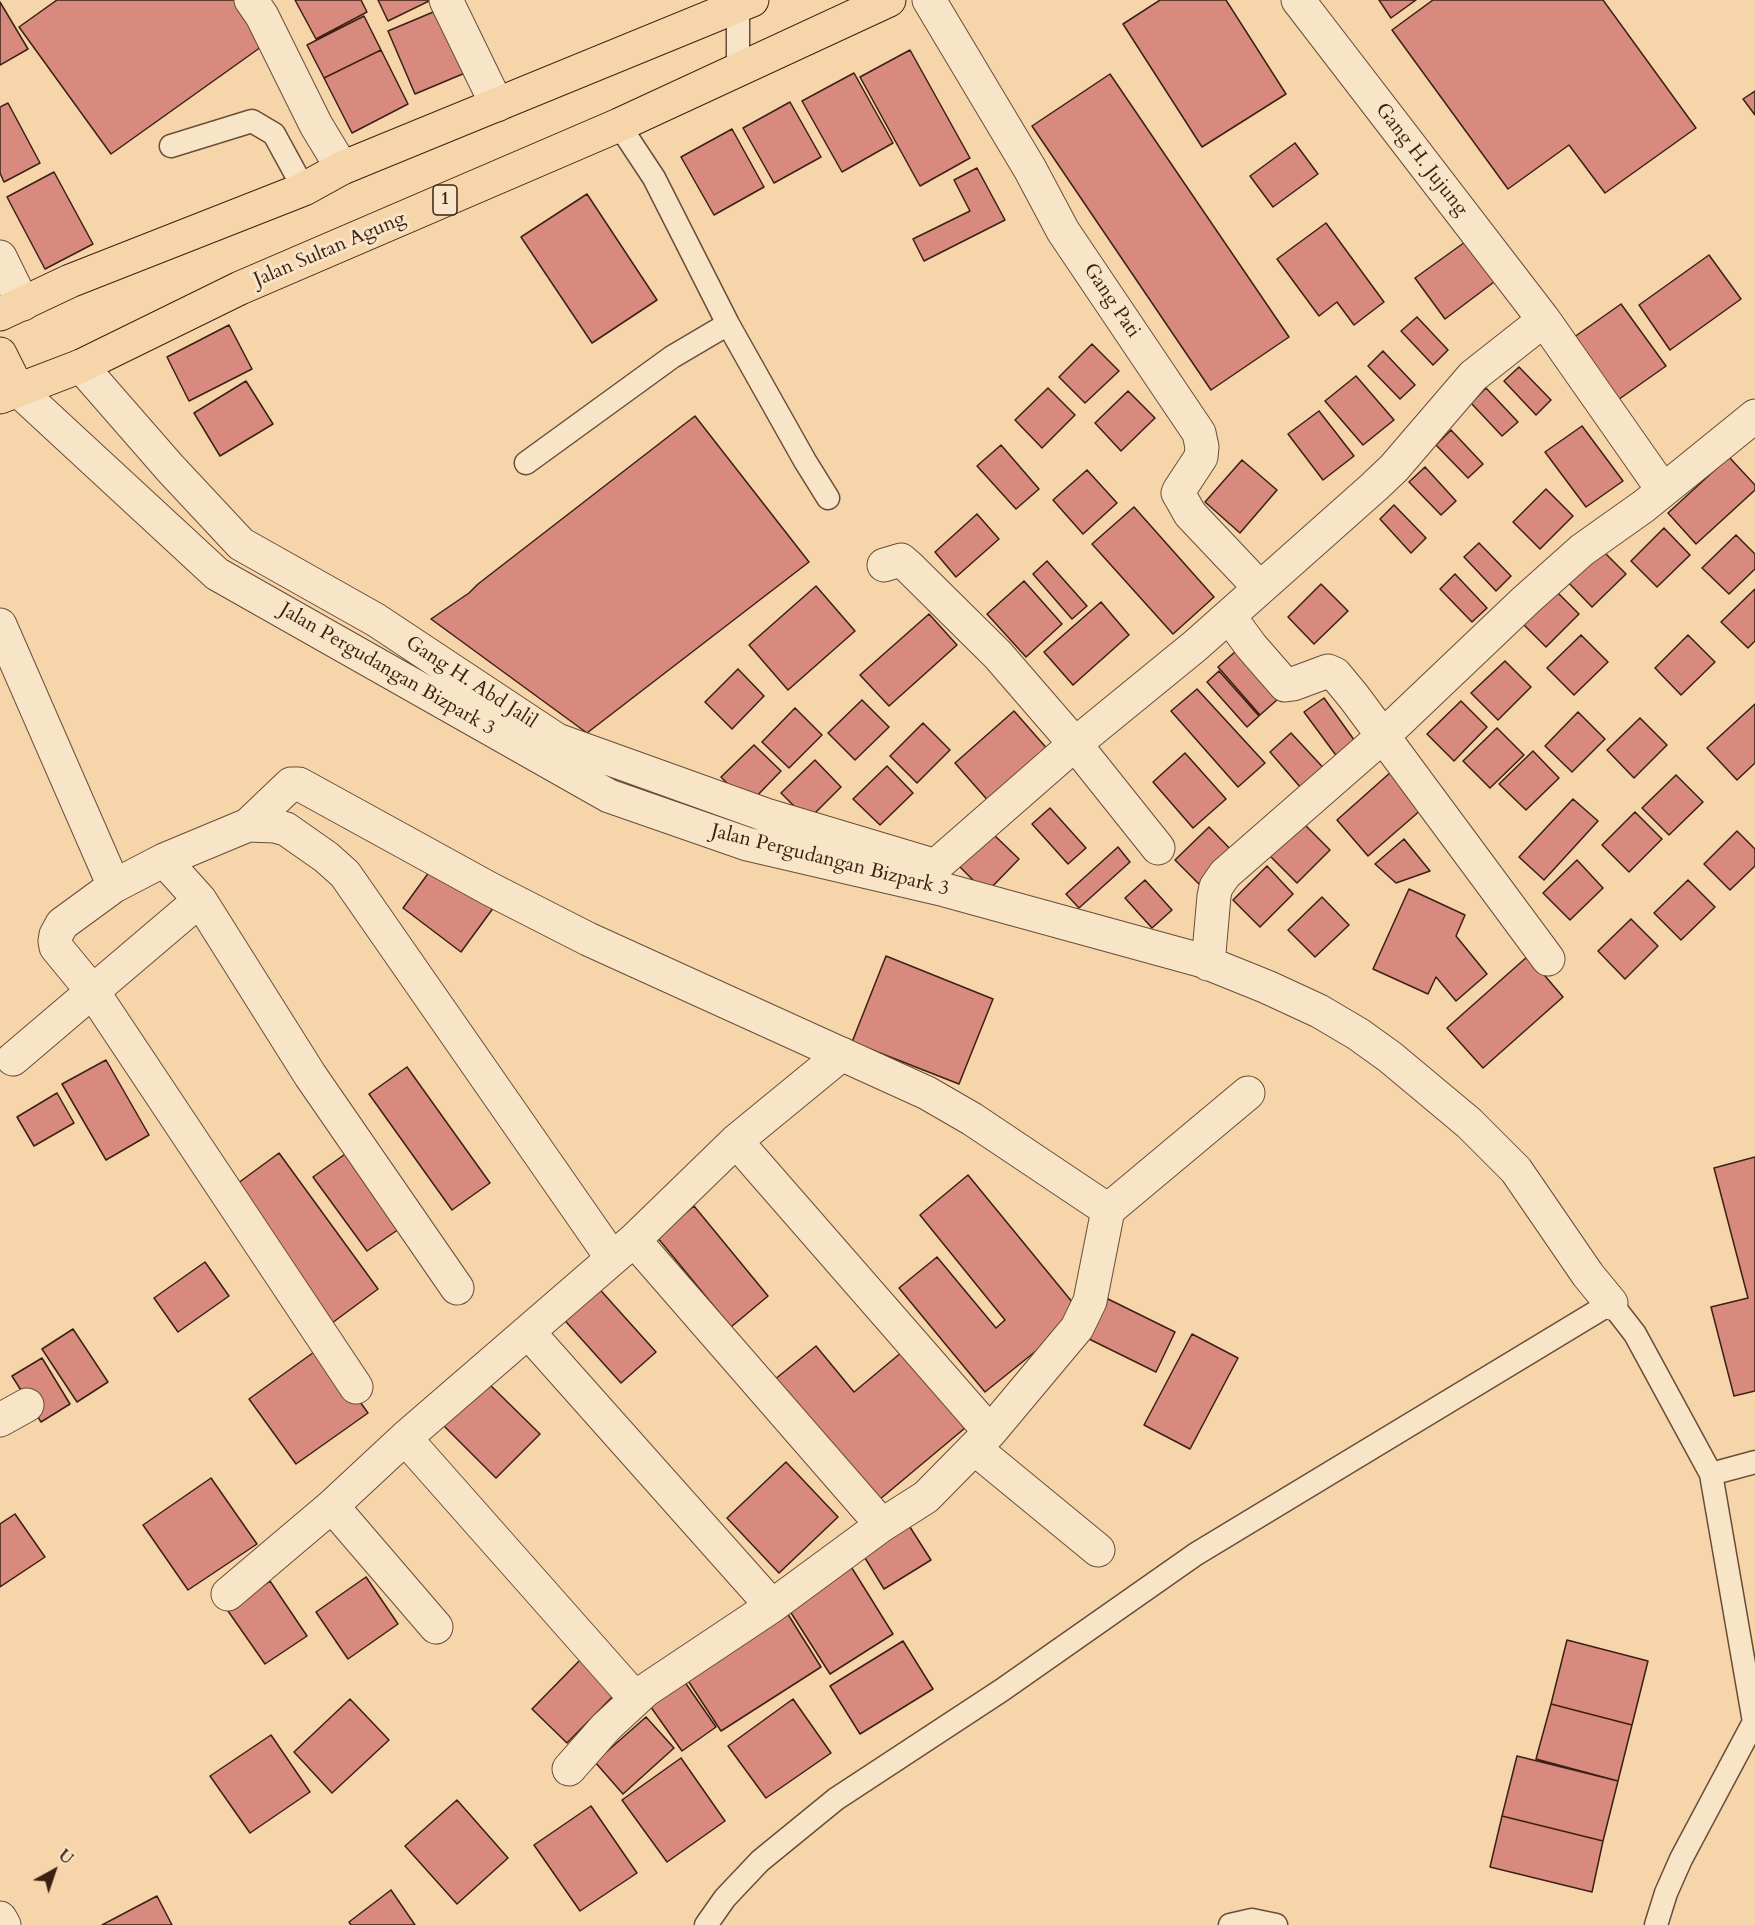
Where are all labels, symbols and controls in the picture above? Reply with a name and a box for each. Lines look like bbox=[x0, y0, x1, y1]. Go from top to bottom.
street label: Gang H. Jujung bbox=[1370, 99, 1472, 221]
road number: 1 bbox=[433, 185, 457, 215]
street label: Jalan Sultan Agung bbox=[250, 207, 410, 293]
street label: Gang Pati bbox=[1077, 259, 1145, 343]
street label: Jalan Pergudangan Bizpark 3 bbox=[275, 598, 499, 742]
street label: Gang H. Abd Jalil bbox=[401, 632, 541, 734]
street label: Jalan Pergudangan Bizpark 3 bbox=[708, 820, 952, 902]
north arrow bbox=[24, 1841, 84, 1901]
text: U bbox=[53, 1845, 78, 1870]

